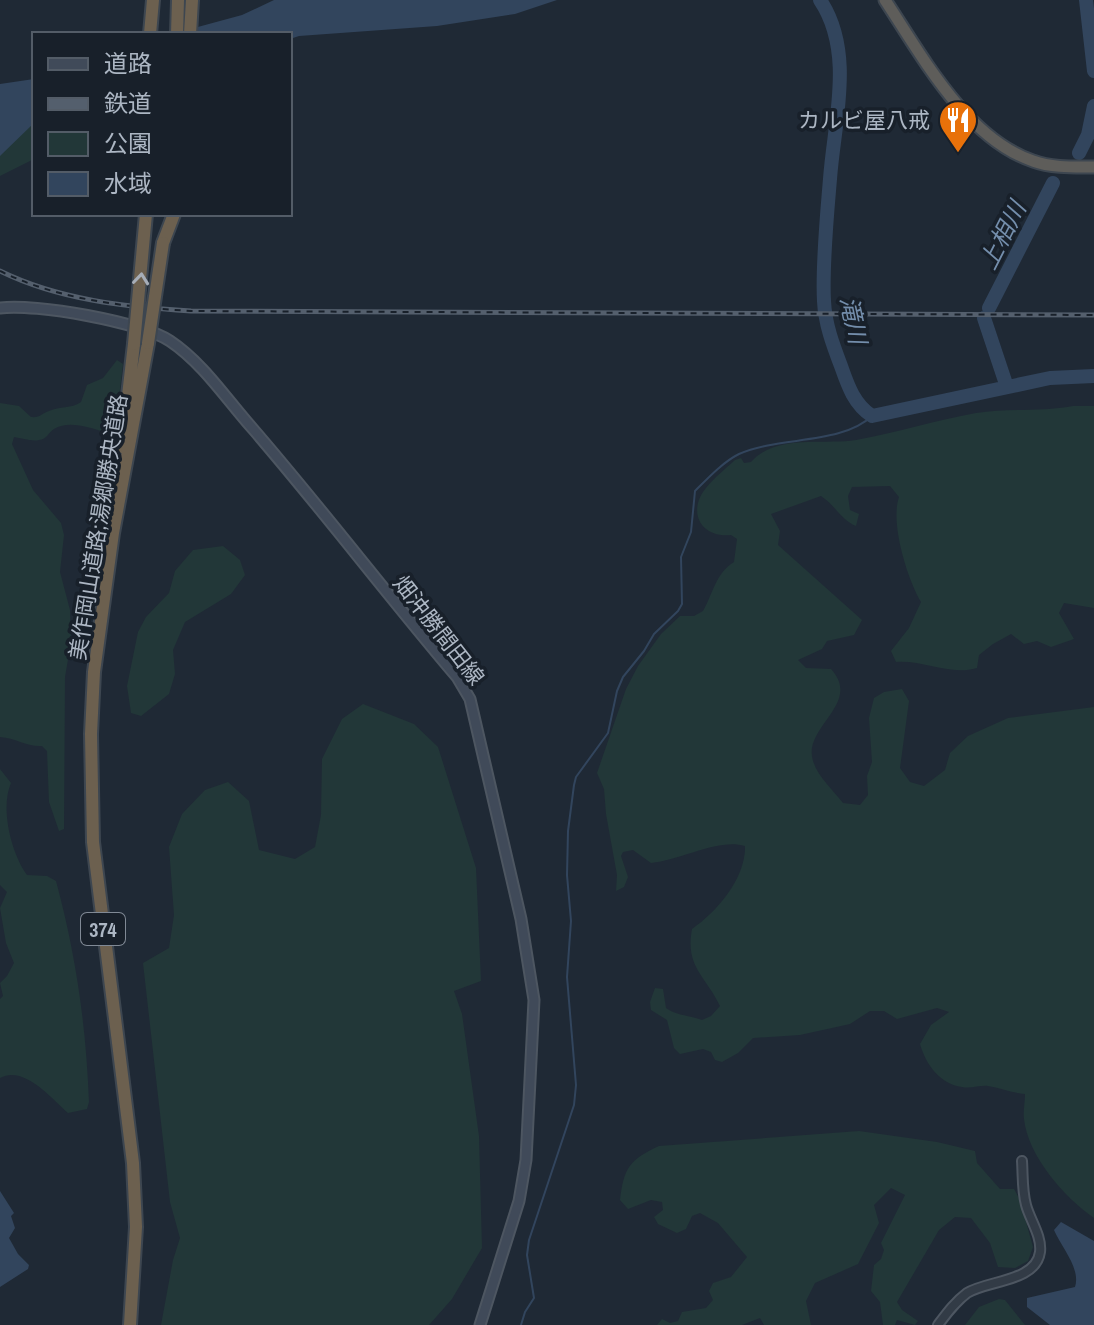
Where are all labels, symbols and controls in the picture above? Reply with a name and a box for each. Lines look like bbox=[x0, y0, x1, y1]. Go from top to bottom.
legend bbox=[32, 32, 292, 216]
text: 道路 bbox=[104, 47, 152, 79]
text: 鉄道 bbox=[104, 87, 152, 119]
restaurant icon: カルビ屋八戒 bbox=[937, 99, 979, 154]
place label: カルビ屋八戒 bbox=[798, 105, 930, 135]
text: 公園 bbox=[104, 127, 152, 159]
text: 水域 bbox=[104, 167, 152, 199]
water label: 上相川 bbox=[971, 193, 1034, 274]
one-way arrow bbox=[132, 272, 149, 285]
water label: 滝川 bbox=[833, 293, 875, 350]
street label: 美作岡山道路;湯郷勝央道路 bbox=[62, 392, 134, 662]
street label: 畑沖勝間田線 bbox=[387, 569, 491, 691]
road number: 374 bbox=[81, 913, 125, 945]

